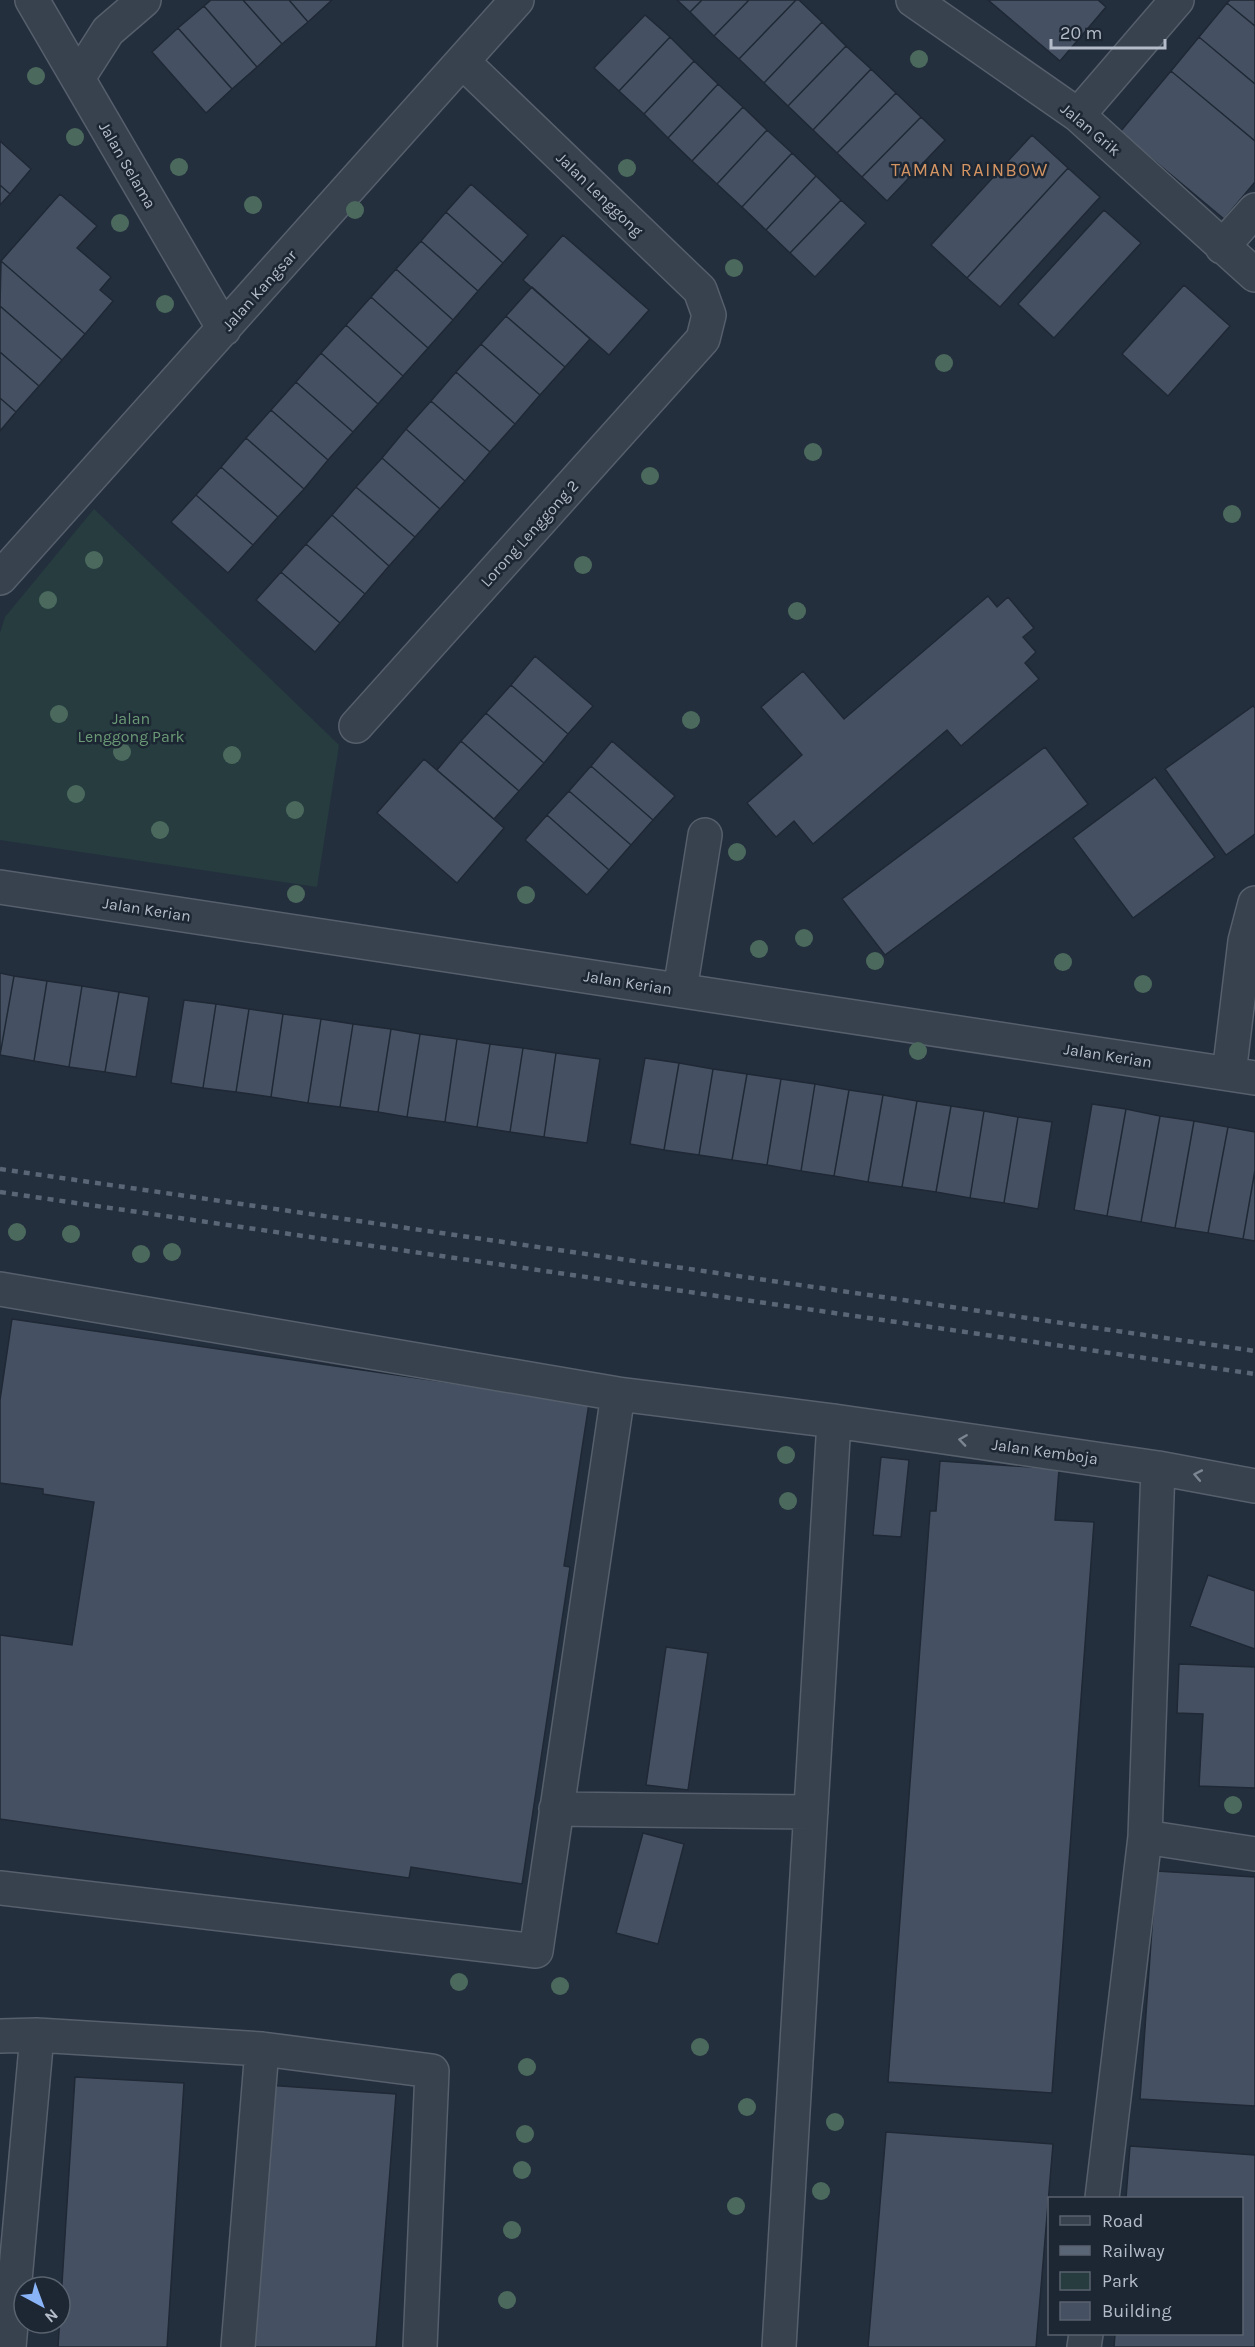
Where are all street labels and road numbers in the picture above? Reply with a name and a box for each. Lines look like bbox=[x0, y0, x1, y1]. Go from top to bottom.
street label: Jalan Grik bbox=[1057, 99, 1124, 160]
street label: Jalan Selama bbox=[95, 119, 160, 212]
street label: Jalan Lenggong bbox=[552, 148, 647, 240]
street label: Jalan Kangsar bbox=[218, 246, 301, 335]
street label: Lorong Lenggong 2 bbox=[476, 476, 582, 591]
street label: Jalan Kerian bbox=[101, 893, 192, 926]
street label: Jalan Kerian bbox=[582, 966, 673, 999]
street label: Jalan Kerian bbox=[1062, 1039, 1153, 1072]
street label: Jalan Kemboja bbox=[991, 1435, 1099, 1468]

